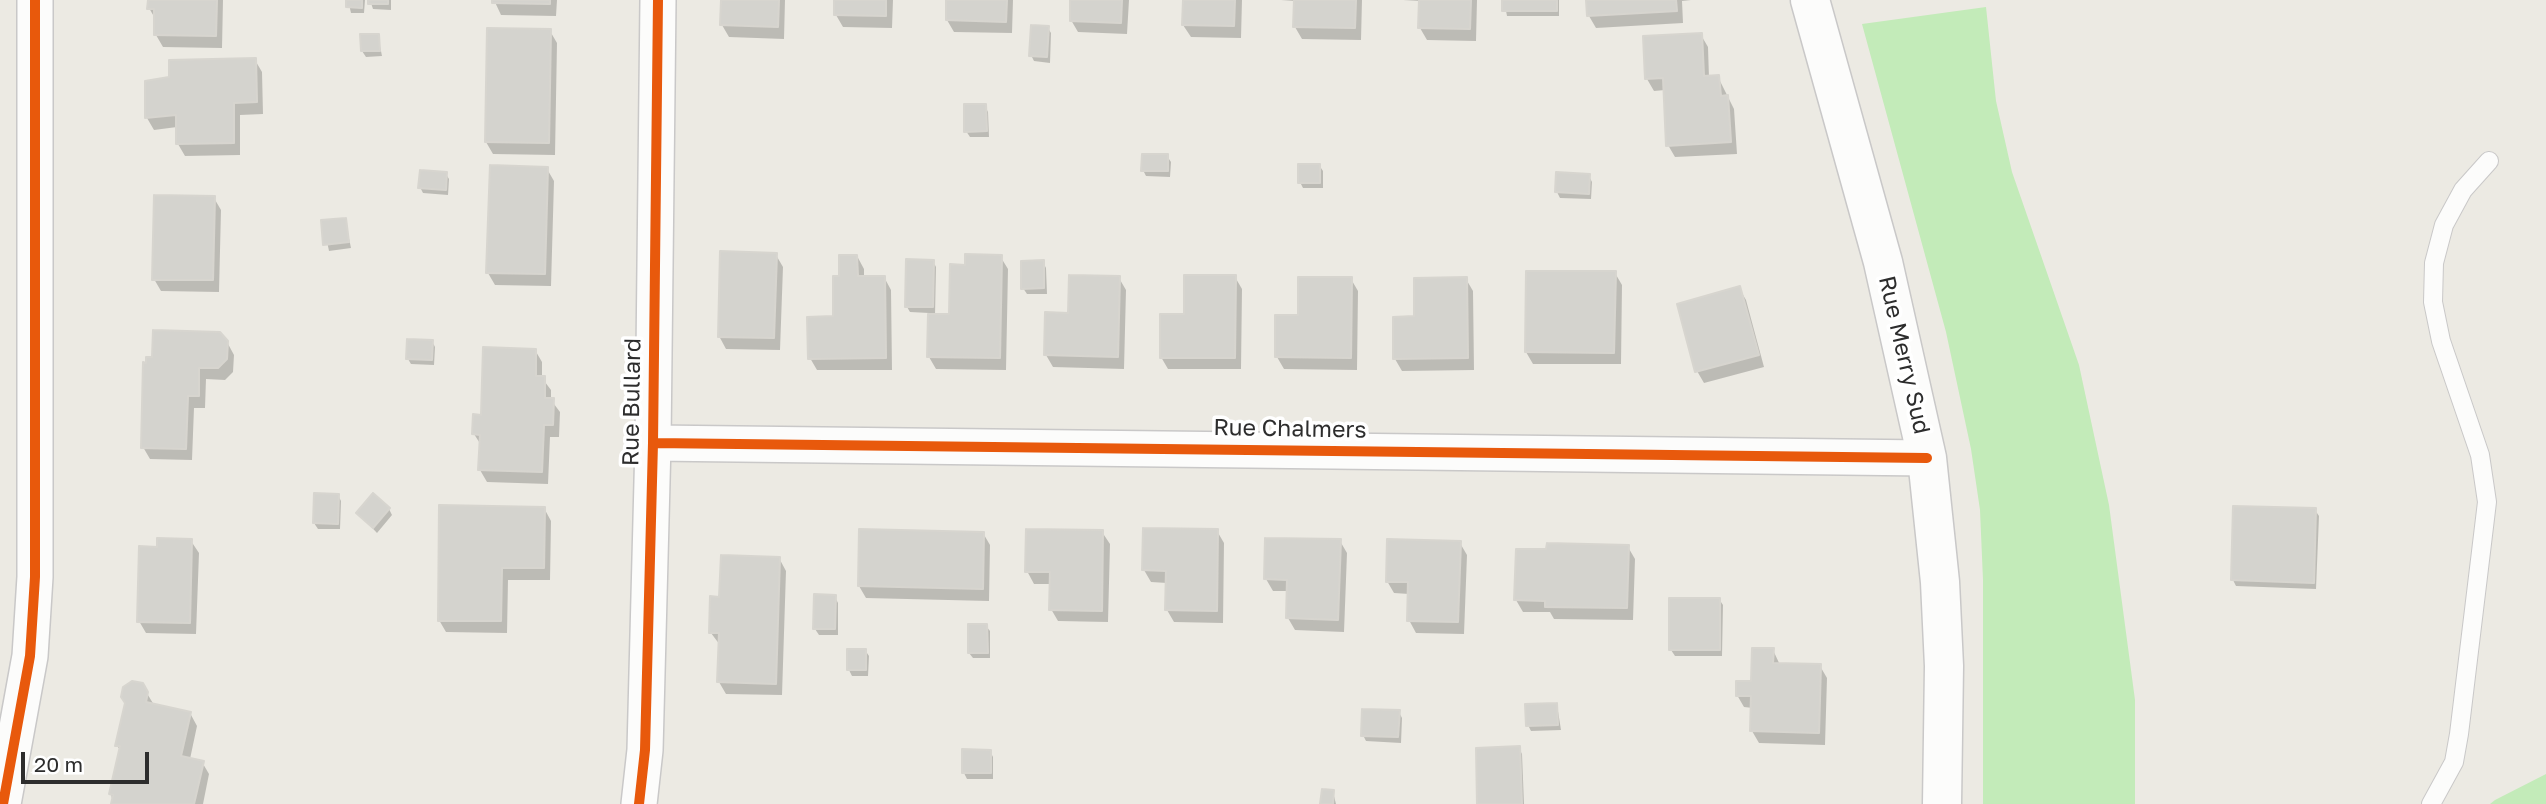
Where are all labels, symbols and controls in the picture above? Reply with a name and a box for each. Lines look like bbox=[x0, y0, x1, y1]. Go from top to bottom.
street label: Rue Merry Sud bbox=[1872, 273, 1936, 437]
street label: Rue Bullard bbox=[617, 338, 647, 466]
street label: Rue Chalmers bbox=[1213, 414, 1367, 444]
scale bar bbox=[24, 738, 152, 782]
text: 20 m bbox=[34, 751, 83, 777]

